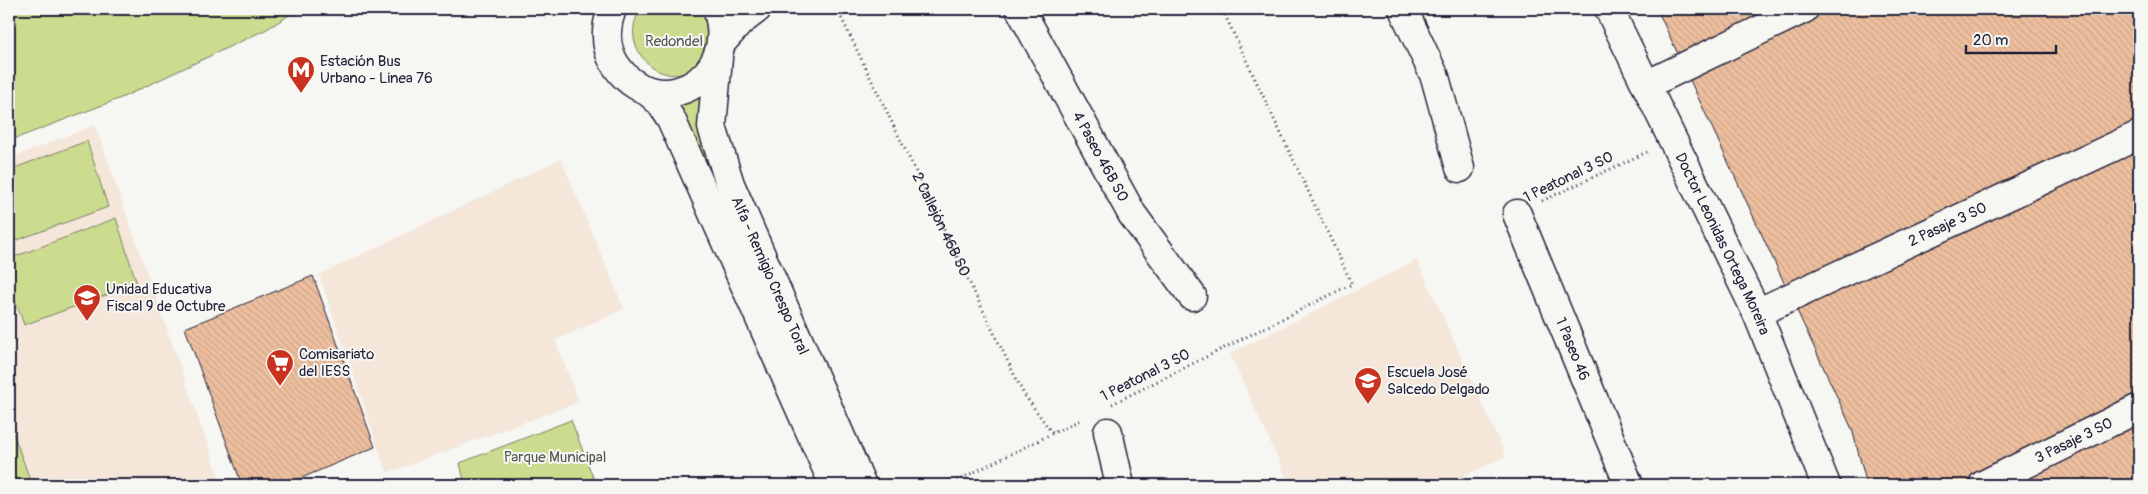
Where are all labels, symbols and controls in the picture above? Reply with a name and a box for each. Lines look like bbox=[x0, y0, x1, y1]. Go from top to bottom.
scale bar bbox=[1966, 22, 2056, 54]
text: 20 m bbox=[1973, 31, 2008, 50]
park label: Redondel bbox=[645, 32, 703, 51]
place label: Estación Bus Urbano - Linea 76 bbox=[320, 52, 433, 88]
metro station icon: Estación Bus Urbano - Linea 76 bbox=[286, 55, 316, 94]
street label: 4 Paseo 46B SO bbox=[1068, 108, 1132, 205]
street label: 1 Peatonal 3 SO bbox=[1520, 148, 1616, 207]
street label: Doctor Leonidas Ortega Moreira bbox=[1671, 150, 1774, 338]
street label: 2 Callejón 46B SO bbox=[907, 169, 974, 279]
street label: Alfa - Remigio Crespo Toral bbox=[727, 194, 813, 358]
street label: 2 Pasaje 3 SO bbox=[1905, 198, 1990, 251]
place label: Unidad Educativa Fiscal 9 de Octubre bbox=[106, 280, 226, 316]
school or university icon: Unidad Educativa Fiscal 9 de Octubre bbox=[72, 283, 102, 322]
street label: 1 Paseo 46 bbox=[1551, 315, 1594, 384]
place label: Comisariato del IESS bbox=[299, 345, 374, 381]
street label: 1 Peatonal 3 SO bbox=[1097, 345, 1193, 406]
supermarket icon: Comisariato del IESS bbox=[265, 348, 295, 387]
place label: Escuela José Salcedo Delgado bbox=[1387, 363, 1490, 399]
school or university icon: Escuela José Salcedo Delgado bbox=[1353, 366, 1383, 405]
street label: 3 Pasaje 3 SO bbox=[2032, 414, 2116, 468]
park label: Parque Municipal bbox=[504, 448, 606, 467]

